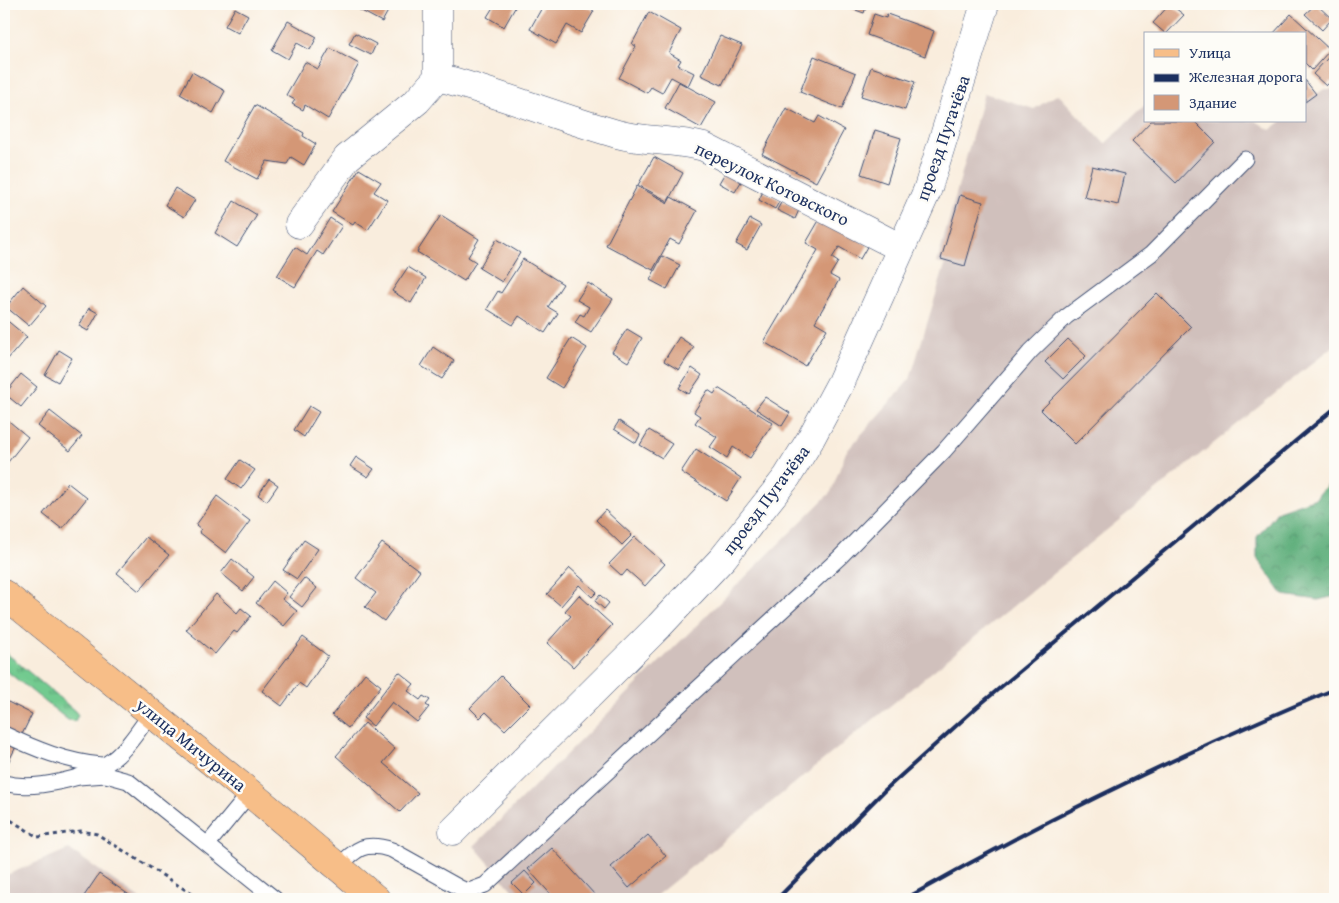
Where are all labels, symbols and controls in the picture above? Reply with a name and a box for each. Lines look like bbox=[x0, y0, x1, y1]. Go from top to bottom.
legend bbox=[1144, 32, 1306, 122]
text: Улица bbox=[1189, 42, 1232, 63]
text: Железная дорога bbox=[1188, 66, 1304, 87]
street label: проезд Пугачёва bbox=[908, 71, 977, 204]
text: Здание bbox=[1189, 92, 1237, 113]
street label: переулок Котовского bbox=[690, 134, 854, 233]
street label: проезд Пугачёва bbox=[715, 439, 816, 560]
street label: улица Мичурина bbox=[129, 691, 253, 798]

